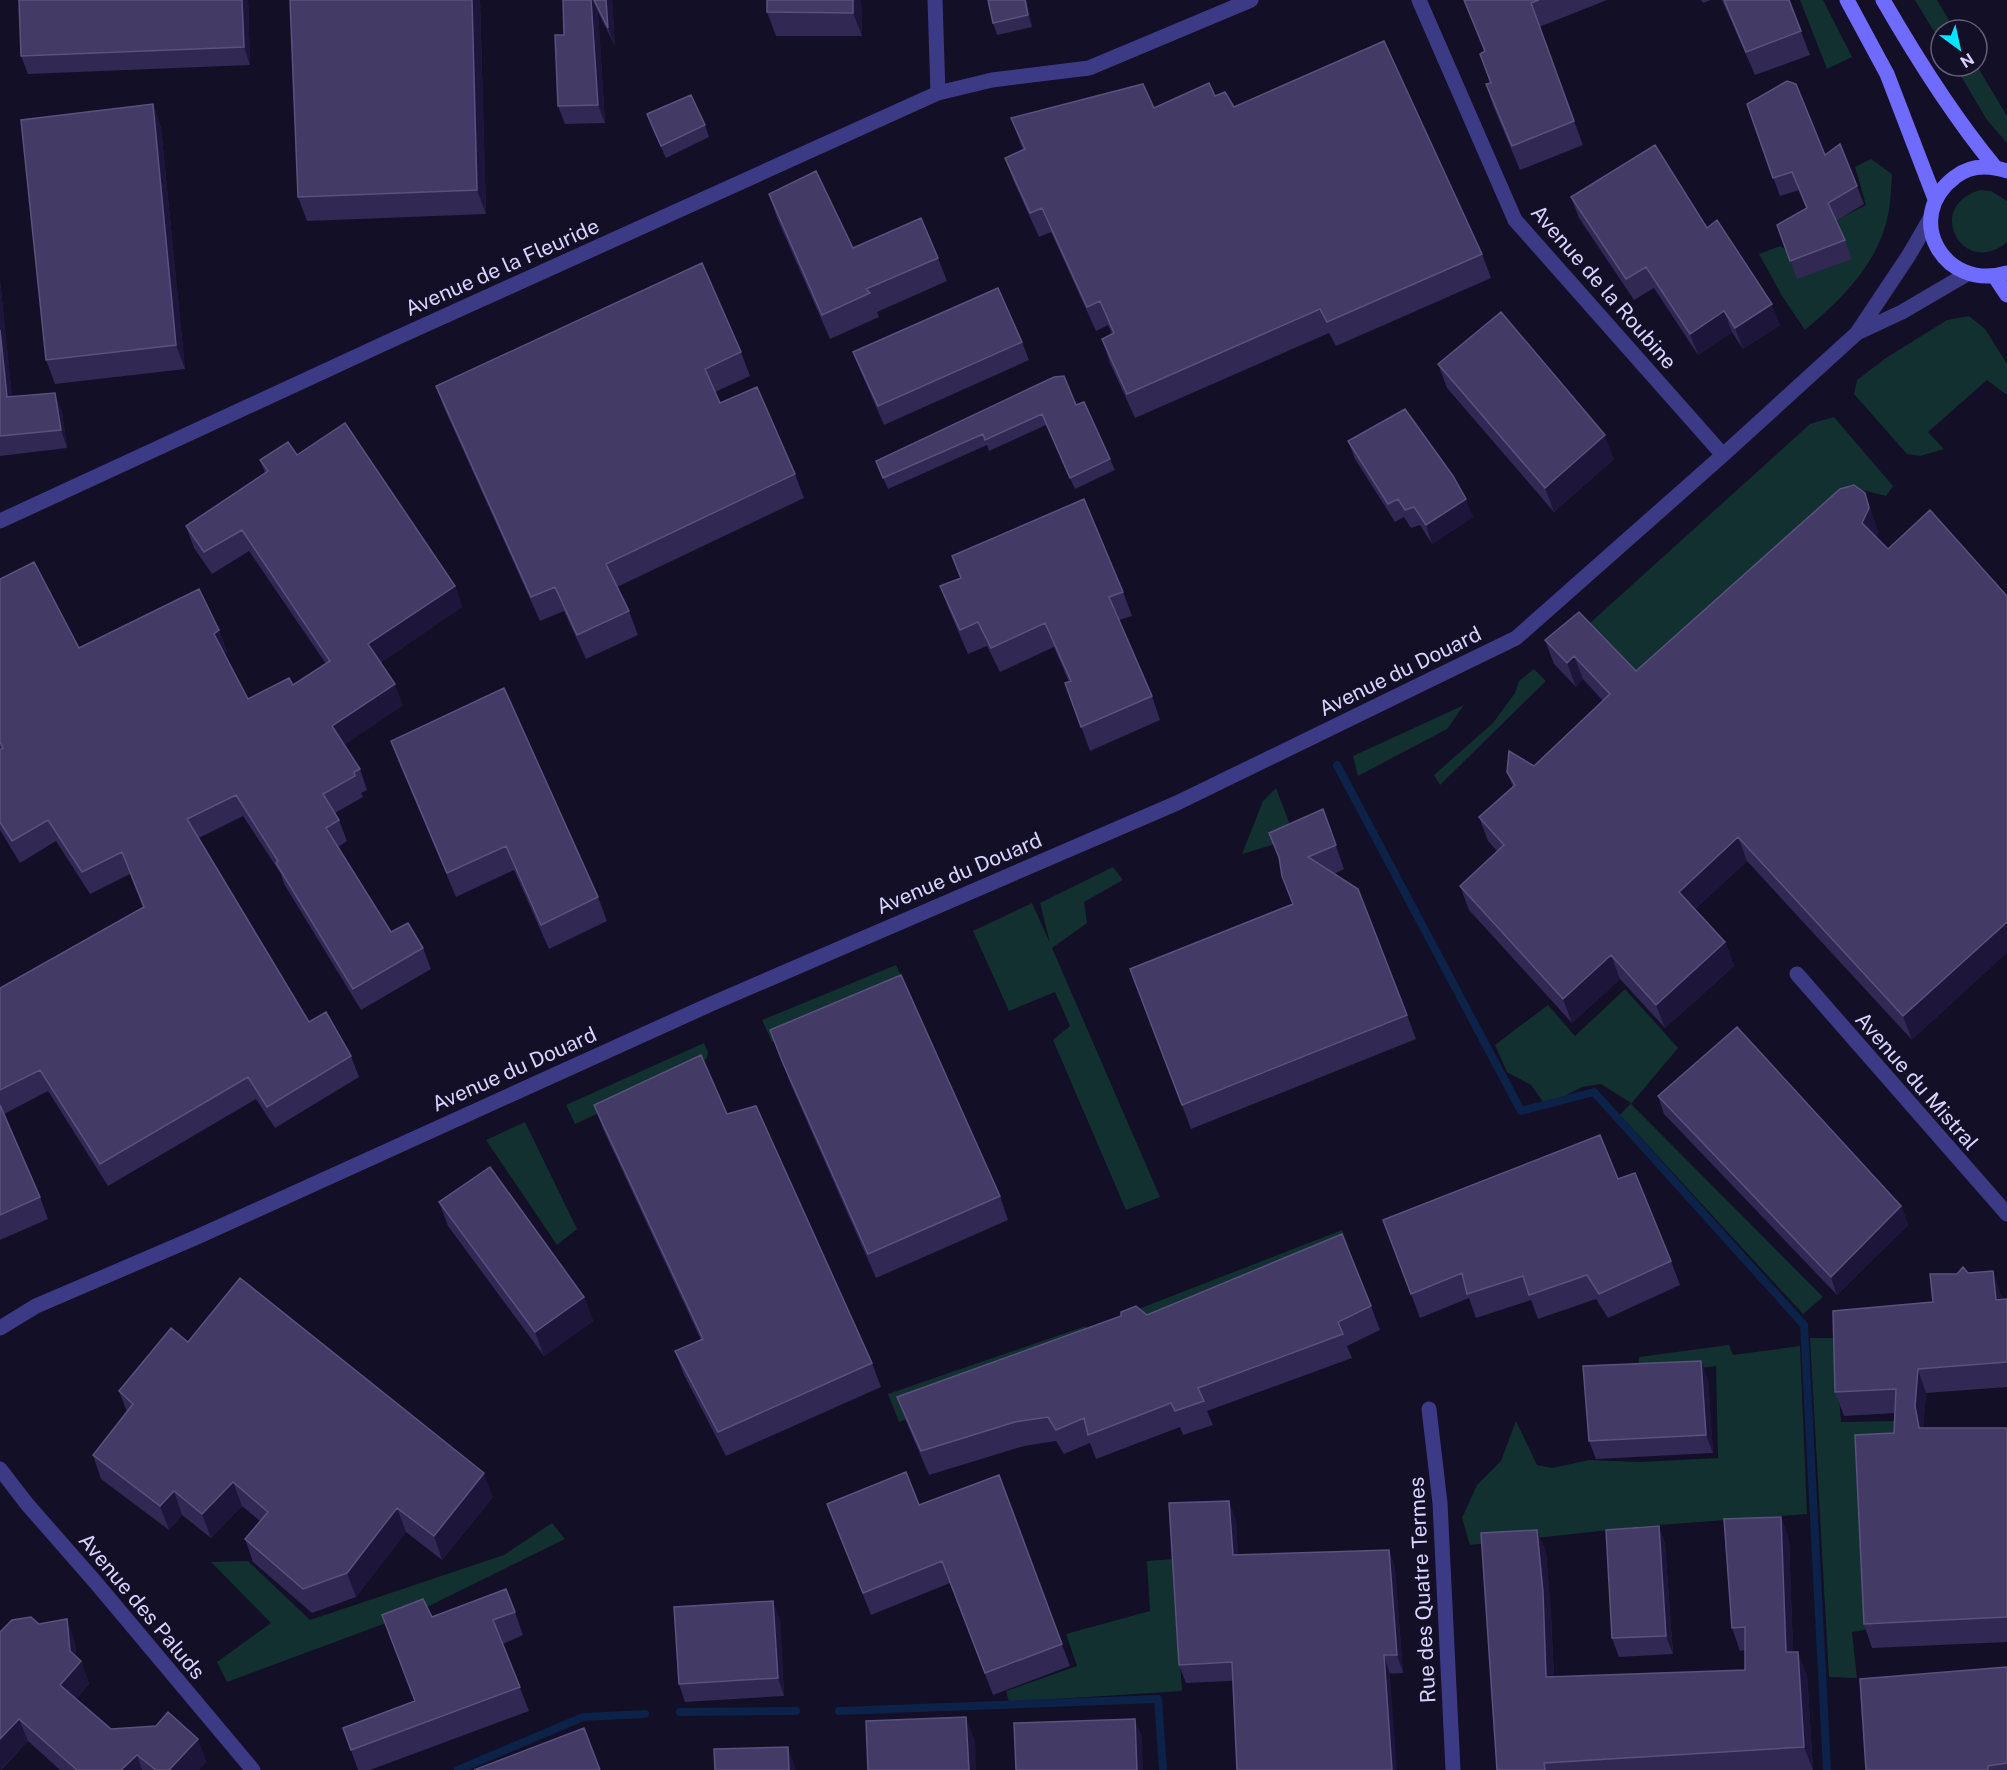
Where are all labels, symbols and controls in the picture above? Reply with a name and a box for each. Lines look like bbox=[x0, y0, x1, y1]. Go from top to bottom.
north arrow bbox=[1929, 18, 1989, 78]
text: N bbox=[1956, 49, 1977, 72]
street label: Avenue de la Roubine bbox=[1526, 200, 1682, 374]
street label: Avenue de la Fleuride bbox=[401, 213, 603, 321]
street label: Avenue du Douard bbox=[1315, 621, 1485, 721]
street label: Avenue du Douard bbox=[872, 827, 1046, 919]
street label: Avenue du Mistral bbox=[1850, 1007, 1984, 1155]
street label: Avenue du Douard bbox=[428, 1021, 600, 1117]
street label: Rue des Quatre Termes bbox=[1404, 1476, 1440, 1704]
street label: Avenue des Paluds bbox=[74, 1528, 210, 1684]

